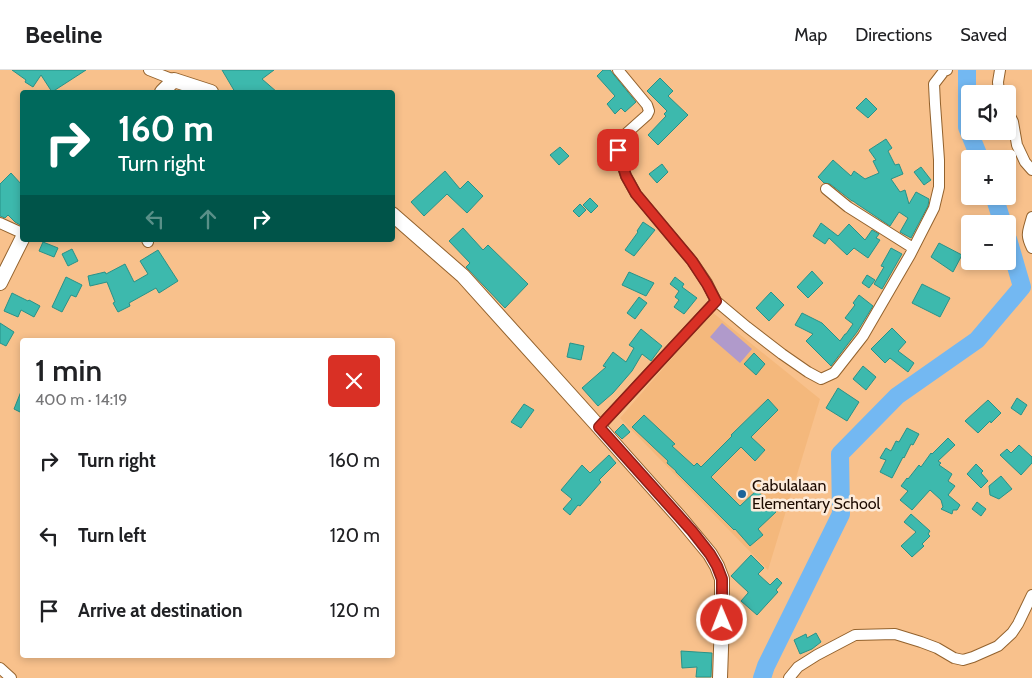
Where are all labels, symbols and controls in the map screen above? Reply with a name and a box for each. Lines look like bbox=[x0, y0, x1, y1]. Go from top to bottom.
text: Beeline bbox=[25, 20, 102, 49]
text: Map bbox=[794, 24, 827, 46]
text: Directions bbox=[855, 24, 932, 46]
text: Saved bbox=[960, 24, 1007, 46]
map controls bbox=[961, 85, 1016, 270]
button: sound bbox=[961, 85, 1016, 140]
text: 160 m bbox=[118, 107, 214, 150]
icon: right bbox=[35, 110, 100, 175]
pin bbox=[597, 129, 639, 171]
icon: arrive bbox=[604, 136, 632, 164]
text: Turn right bbox=[118, 150, 205, 177]
button: + bbox=[961, 150, 1016, 205]
icon: left bbox=[141, 205, 169, 233]
icon: ahead bbox=[194, 205, 222, 233]
icon: right bbox=[247, 205, 275, 233]
button: − bbox=[961, 215, 1016, 270]
text: 1 min bbox=[35, 352, 102, 389]
button: close bbox=[328, 355, 380, 407]
text: 400 m · 14:19 bbox=[35, 390, 127, 409]
icon: right bbox=[35, 447, 63, 475]
text: Turn right bbox=[78, 449, 156, 472]
text: 160 m bbox=[329, 449, 380, 472]
place label: Cabulalaan Elementary School bbox=[752, 476, 880, 513]
marker: Cabulalaan Elementary School bbox=[736, 488, 748, 500]
icon: left bbox=[35, 522, 63, 550]
text: Turn left bbox=[78, 524, 146, 547]
text: 120 m bbox=[330, 524, 380, 547]
position arrow bbox=[695, 593, 747, 645]
icon: arrive bbox=[35, 597, 63, 625]
text: Arrive at destination bbox=[78, 599, 242, 622]
text: 120 m bbox=[330, 599, 380, 622]

